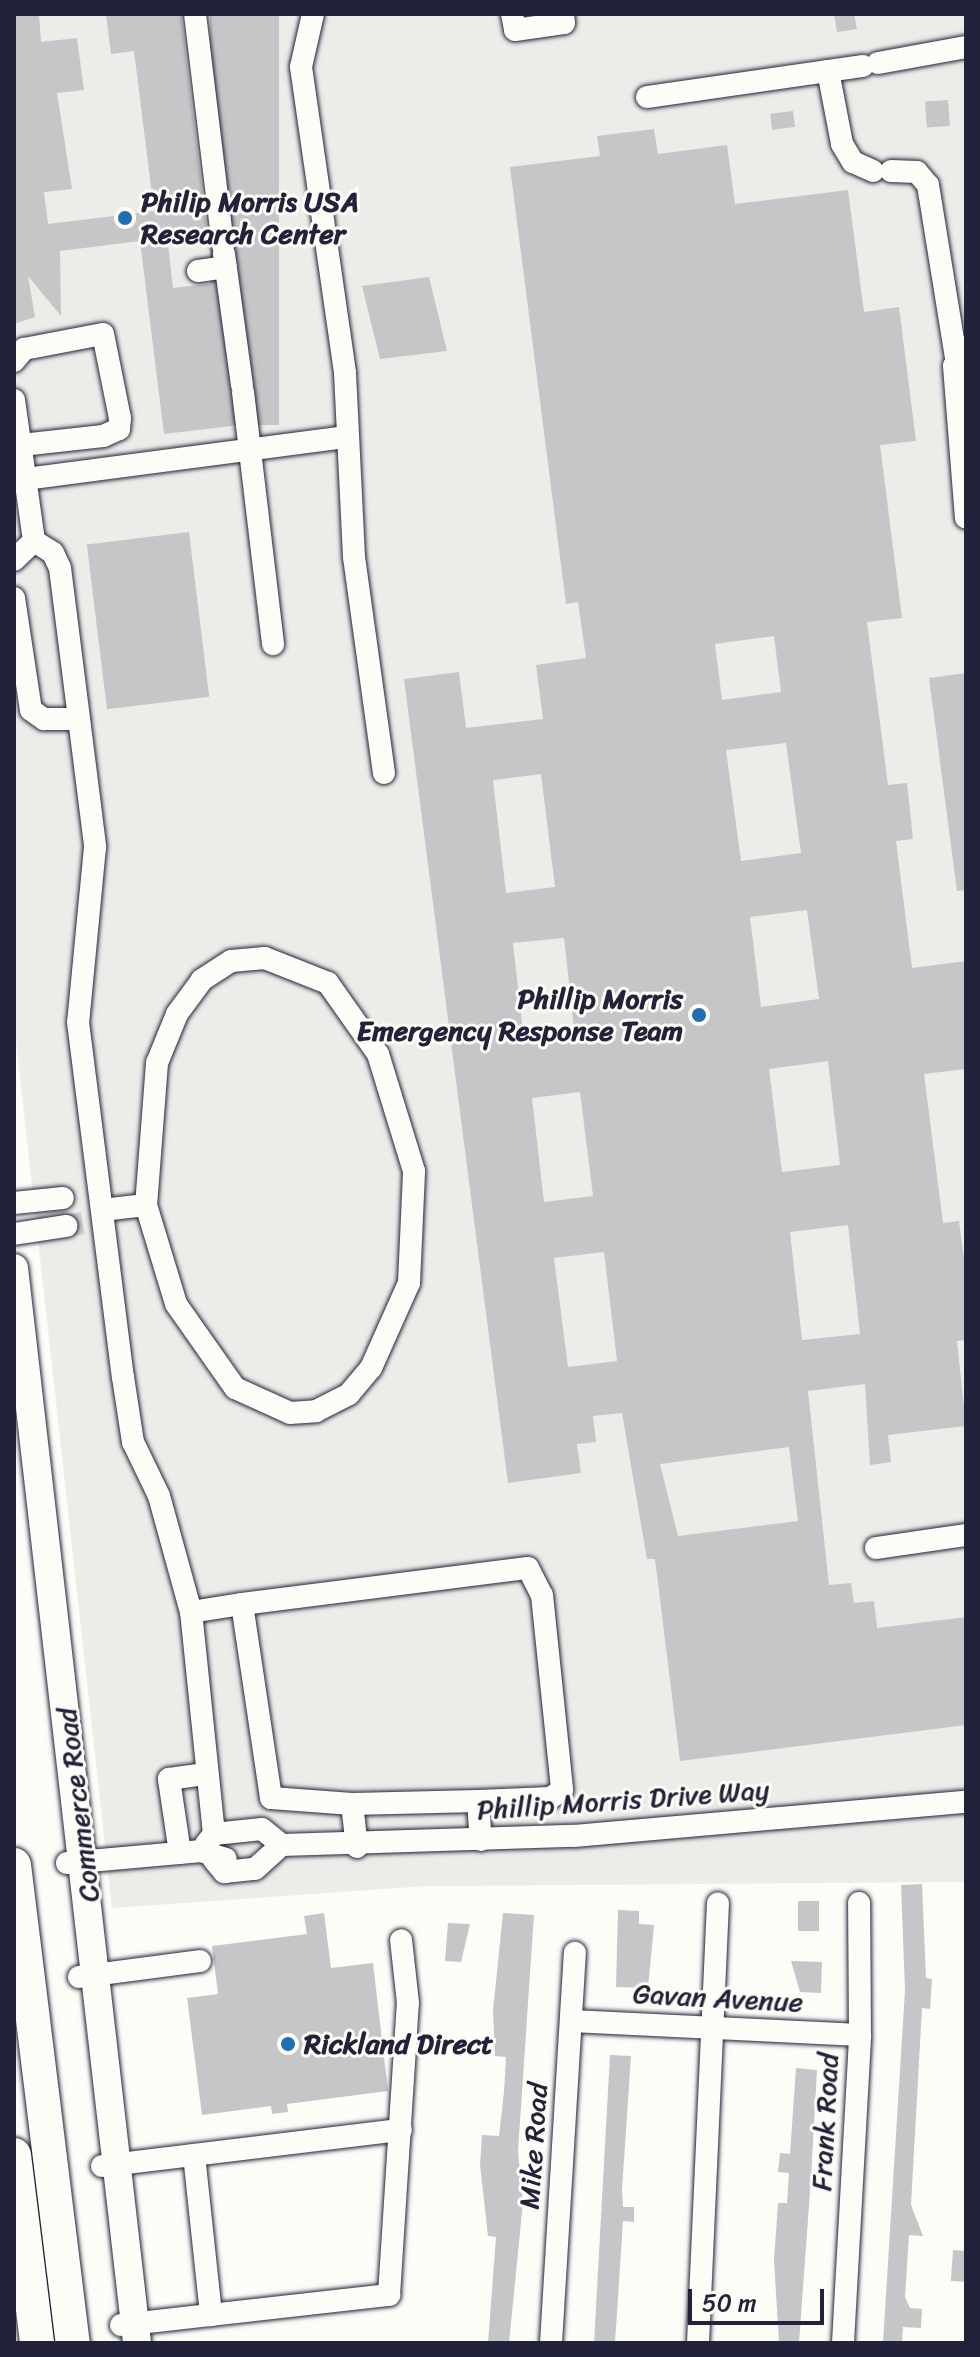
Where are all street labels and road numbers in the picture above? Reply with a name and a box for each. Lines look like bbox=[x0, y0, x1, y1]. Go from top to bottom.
street label: Commerce Road bbox=[49, 1706, 107, 1904]
street label: Phillip Morris Drive Way bbox=[476, 1773, 770, 1827]
street label: Gavan Avenue bbox=[632, 1977, 804, 2019]
street label: Frank Road bbox=[805, 2052, 845, 2192]
street label: Mike Road bbox=[513, 2081, 555, 2211]

